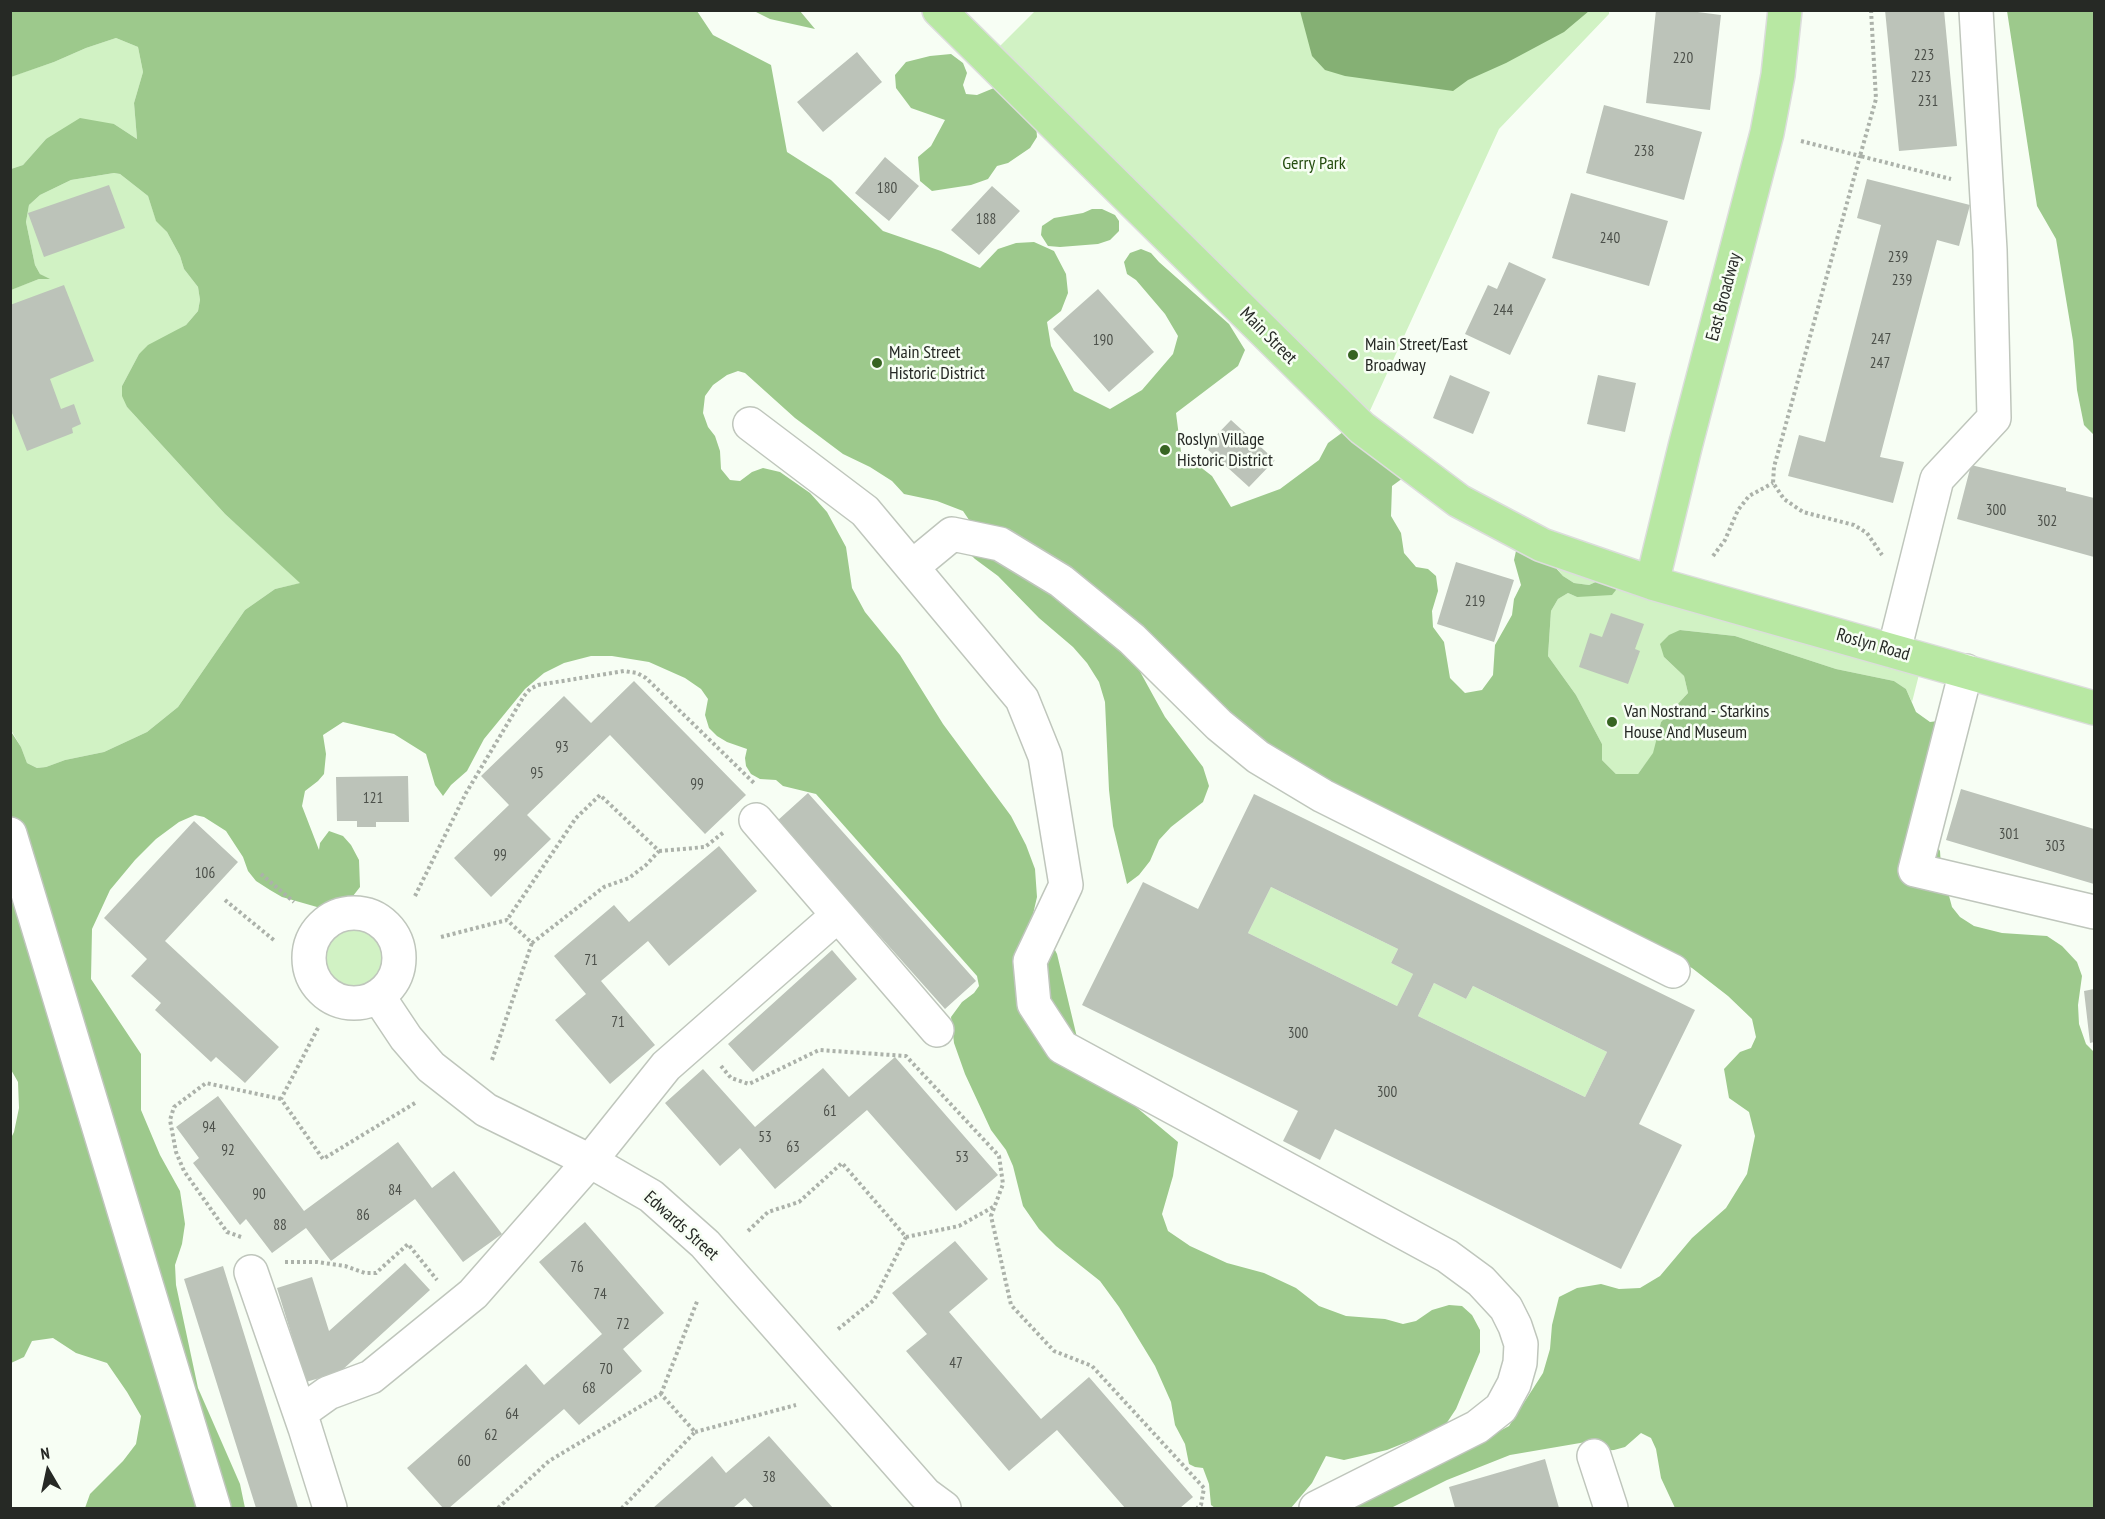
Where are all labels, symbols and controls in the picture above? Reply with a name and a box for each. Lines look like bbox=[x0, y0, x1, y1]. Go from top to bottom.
house number: 223 bbox=[1914, 47, 1934, 65]
house number: 220 bbox=[1673, 50, 1693, 68]
house number: 223 bbox=[1911, 69, 1931, 87]
house number: 231 bbox=[1918, 93, 1938, 111]
house number: 238 bbox=[1634, 143, 1654, 161]
park label: Gerry Park bbox=[1282, 153, 1346, 175]
house number: 180 bbox=[877, 180, 897, 198]
house number: 188 bbox=[976, 211, 996, 229]
house number: 240 bbox=[1600, 230, 1620, 248]
house number: 239 bbox=[1888, 249, 1908, 267]
street label: East Broadway bbox=[1702, 250, 1746, 344]
house number: 239 bbox=[1892, 272, 1912, 290]
house number: 244 bbox=[1493, 302, 1513, 320]
street label: Main Street bbox=[1235, 303, 1301, 369]
house number: 247 bbox=[1871, 331, 1891, 349]
house number: 190 bbox=[1093, 332, 1113, 350]
place label: Main Street/East Broadway bbox=[1365, 334, 1468, 376]
place label: Main Street Historic District bbox=[889, 342, 985, 385]
marker: Main Street/East Broadway bbox=[1346, 348, 1360, 362]
house number: 247 bbox=[1870, 355, 1890, 373]
marker: Main Street Historic District bbox=[870, 356, 884, 370]
place label: Roslyn Village Historic District bbox=[1177, 429, 1273, 472]
marker: Roslyn Village Historic District bbox=[1158, 443, 1172, 457]
house number: 300 bbox=[1986, 502, 2006, 520]
house number: 302 bbox=[2037, 513, 2057, 531]
house number: 219 bbox=[1465, 593, 1485, 611]
street label: Roslyn Road bbox=[1834, 624, 1912, 666]
place label: Van Nostrand - Starkins House And Museum bbox=[1624, 701, 1769, 744]
marker: Van Nostrand - Starkins House And Museum bbox=[1605, 715, 1619, 729]
house number: 93 bbox=[555, 739, 569, 757]
house number: 95 bbox=[530, 765, 544, 783]
house number: 99 bbox=[690, 776, 704, 794]
house number: 121 bbox=[363, 790, 383, 808]
house number: 301 bbox=[1999, 826, 2019, 844]
house number: 303 bbox=[2045, 838, 2065, 856]
house number: 99 bbox=[493, 847, 507, 865]
house number: 106 bbox=[195, 865, 215, 883]
house number: 71 bbox=[584, 952, 598, 970]
house number: 71 bbox=[611, 1014, 625, 1032]
house number: 300 bbox=[1288, 1025, 1308, 1043]
house number: 300 bbox=[1377, 1084, 1397, 1102]
house number: 61 bbox=[823, 1103, 837, 1121]
house number: 94 bbox=[202, 1119, 216, 1137]
house number: 53 bbox=[758, 1129, 772, 1147]
house number: 63 bbox=[786, 1139, 800, 1157]
house number: 92 bbox=[221, 1142, 235, 1160]
house number: 53 bbox=[955, 1149, 969, 1167]
house number: 84 bbox=[388, 1182, 402, 1200]
house number: 90 bbox=[252, 1186, 266, 1204]
street label: Edwards Street bbox=[639, 1187, 723, 1265]
house number: 86 bbox=[356, 1207, 370, 1225]
house number: 88 bbox=[273, 1217, 287, 1235]
house number: 76 bbox=[570, 1259, 584, 1277]
house number: 74 bbox=[593, 1286, 607, 1304]
house number: 72 bbox=[616, 1316, 630, 1334]
house number: 47 bbox=[949, 1355, 963, 1373]
house number: 70 bbox=[599, 1361, 613, 1379]
house number: 68 bbox=[582, 1380, 596, 1398]
house number: 64 bbox=[505, 1406, 519, 1424]
house number: 62 bbox=[484, 1427, 498, 1445]
north arrow bbox=[18, 1441, 78, 1501]
text: N bbox=[39, 1443, 51, 1464]
house number: 60 bbox=[457, 1453, 471, 1471]
house number: 38 bbox=[762, 1469, 776, 1487]

